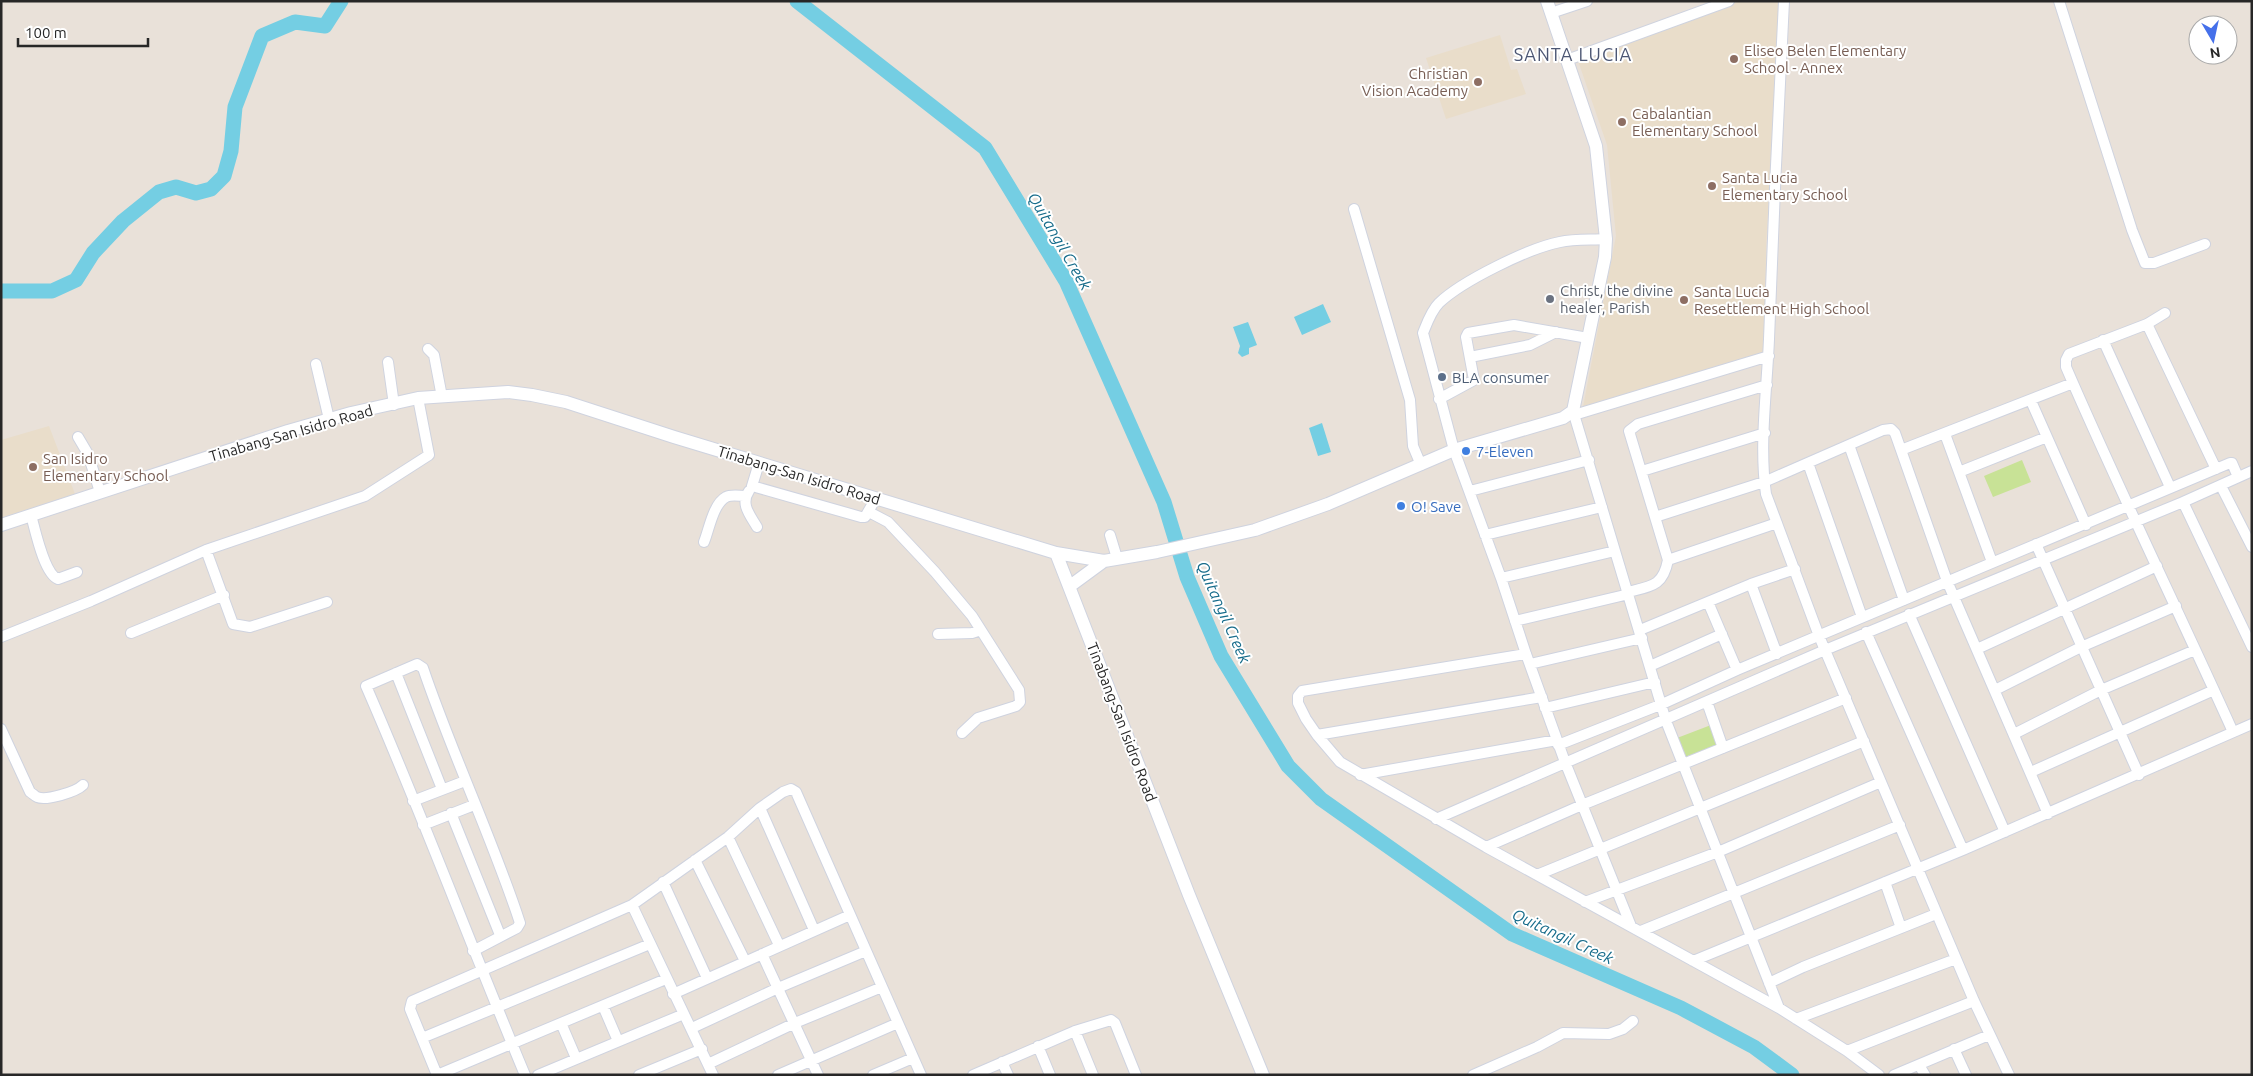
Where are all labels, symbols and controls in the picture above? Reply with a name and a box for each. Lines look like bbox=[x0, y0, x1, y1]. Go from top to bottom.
scale bar bbox=[18, 15, 148, 47]
north arrow bbox=[2188, 15, 2238, 65]
text: 100 m bbox=[25, 24, 67, 41]
place label: Eliseo Belen Elementary School - Annex bbox=[1744, 42, 1906, 76]
district label: SANTA LUCIA bbox=[1514, 44, 1632, 64]
text: N bbox=[2209, 44, 2221, 62]
marker: Eliseo Belen Elementary School - Annex bbox=[1728, 53, 1740, 65]
place label: Christian Vision Academy bbox=[1362, 65, 1468, 99]
marker: Christian Vision Academy bbox=[1472, 76, 1484, 88]
place label: Cabalantian Elementary School bbox=[1632, 105, 1758, 139]
marker: Cabalantian Elementary School bbox=[1616, 116, 1628, 128]
place label: Santa Lucia Elementary School bbox=[1722, 169, 1848, 203]
marker: Santa Lucia Elementary School bbox=[1706, 180, 1718, 192]
water label: Quitangil Creek bbox=[1024, 189, 1096, 294]
place label: Christ, the divine healer, Parish bbox=[1560, 282, 1673, 316]
place label: Santa Lucia Resettlement High School bbox=[1694, 283, 1869, 317]
marker: Christ, the divine healer, Parish bbox=[1544, 293, 1556, 305]
marker: Santa Lucia Resettlement High School bbox=[1678, 294, 1690, 306]
place label: BLA consumer bbox=[1452, 369, 1549, 386]
marker: BLA consumer bbox=[1436, 371, 1448, 383]
street label: Tinabang-San Isidro Road bbox=[207, 401, 375, 465]
street label: Tinabang-San Isidro Road bbox=[716, 442, 882, 508]
place label: 7-Eleven bbox=[1476, 443, 1534, 460]
marker: 7-Eleven bbox=[1460, 445, 1472, 457]
place label: San Isidro Elementary School bbox=[43, 450, 169, 484]
marker: San Isidro Elementary School bbox=[27, 461, 39, 473]
place label: O! Save bbox=[1411, 498, 1461, 515]
marker: O! Save bbox=[1395, 500, 1407, 512]
water label: Quitangil Creek bbox=[1193, 558, 1255, 667]
street label: Tinabang-San Isidro Road bbox=[1084, 640, 1160, 804]
water label: Quitangil Creek bbox=[1509, 905, 1617, 969]

